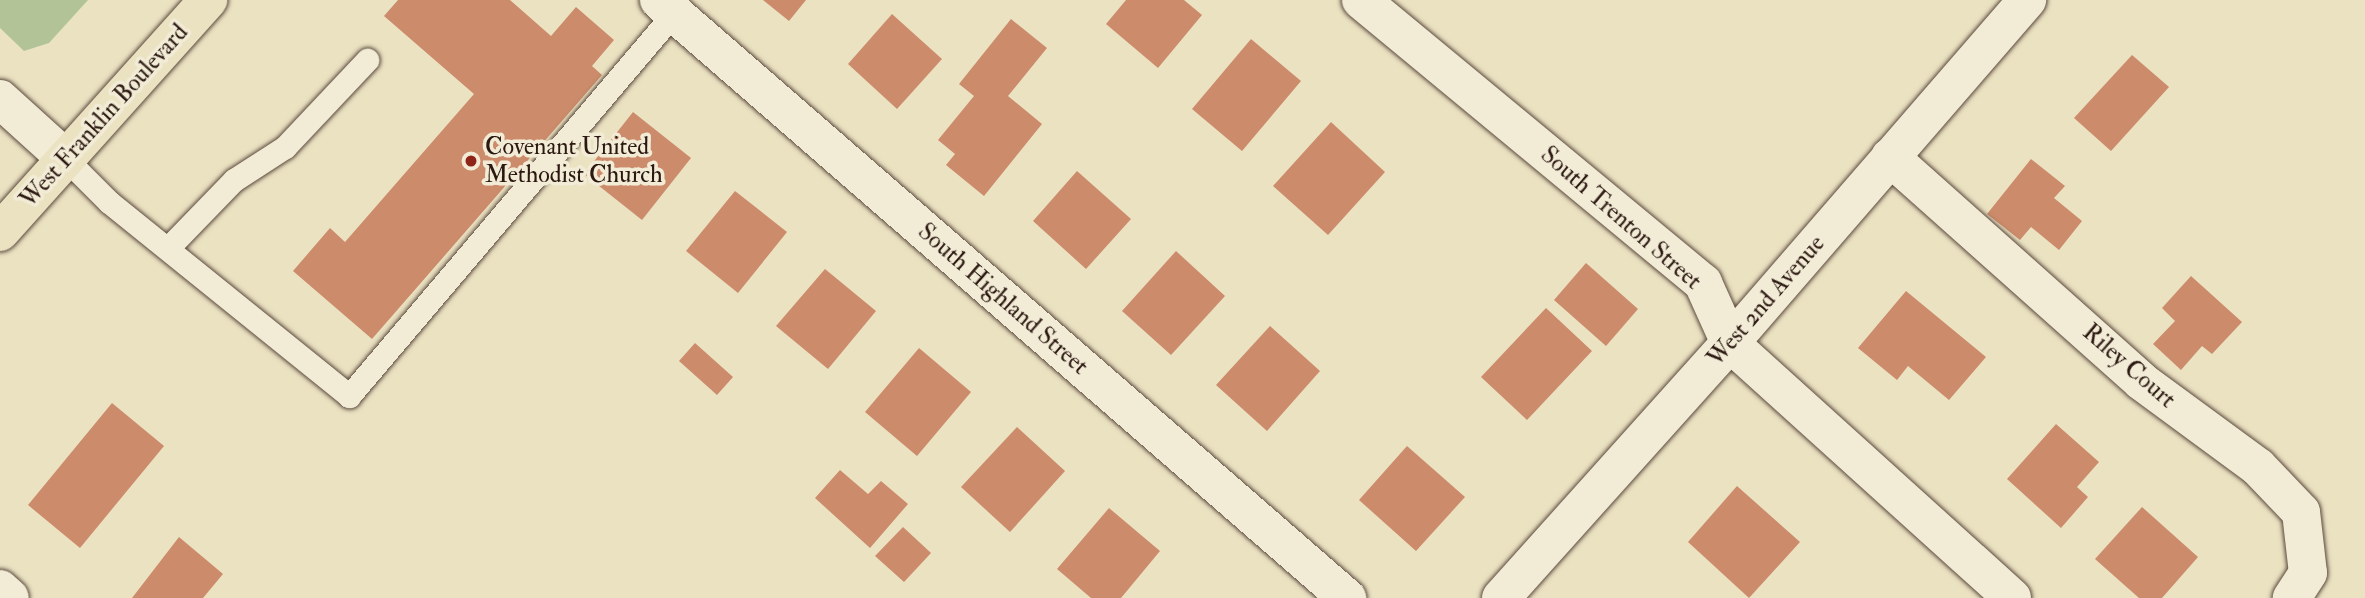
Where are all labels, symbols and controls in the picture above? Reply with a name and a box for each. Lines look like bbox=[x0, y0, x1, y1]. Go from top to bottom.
street label: West Franklin Boulevard bbox=[14, 18, 194, 214]
place label: Covenant United Methodist Church bbox=[485, 133, 663, 189]
street label: South Trenton Street bbox=[1535, 140, 1707, 296]
marker: Covenant United Methodist Church bbox=[463, 153, 479, 169]
street label: South Highland Street bbox=[912, 217, 1094, 381]
street label: West 2nd Avenue bbox=[1701, 230, 1831, 372]
street label: Riley Court bbox=[2077, 318, 2181, 414]

